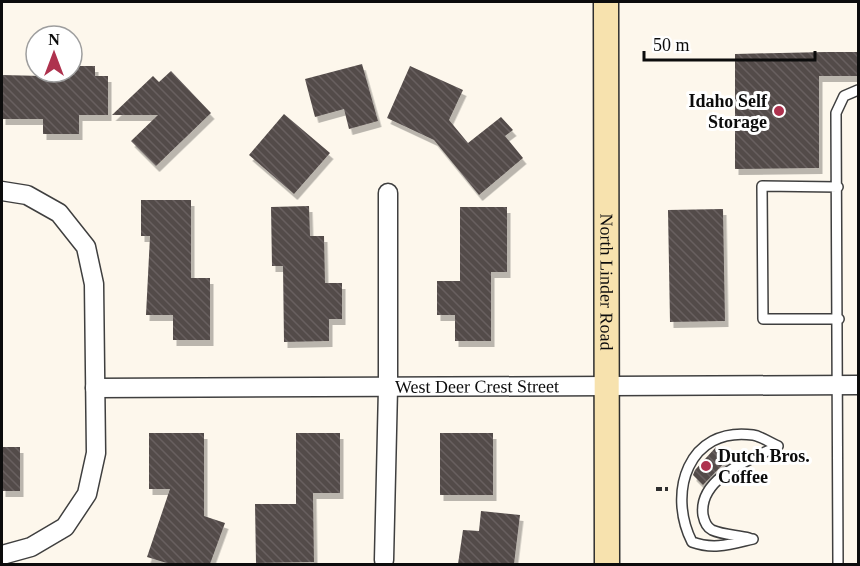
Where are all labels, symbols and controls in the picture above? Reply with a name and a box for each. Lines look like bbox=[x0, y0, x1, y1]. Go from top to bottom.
north arrow bbox=[24, 24, 84, 84]
scale bar bbox=[644, 24, 815, 62]
text: N bbox=[48, 31, 60, 48]
text: 50 m bbox=[653, 35, 690, 55]
place label: Idaho Self Storage bbox=[688, 91, 768, 132]
marker: Idaho Self Storage bbox=[772, 104, 786, 118]
street label: North Linder Road bbox=[596, 213, 617, 351]
street label: West Deer Crest Street bbox=[395, 376, 559, 397]
place label: Dutch Bros. Coffee bbox=[718, 446, 810, 487]
marker: Dutch Bros. Coffee bbox=[699, 459, 713, 473]

